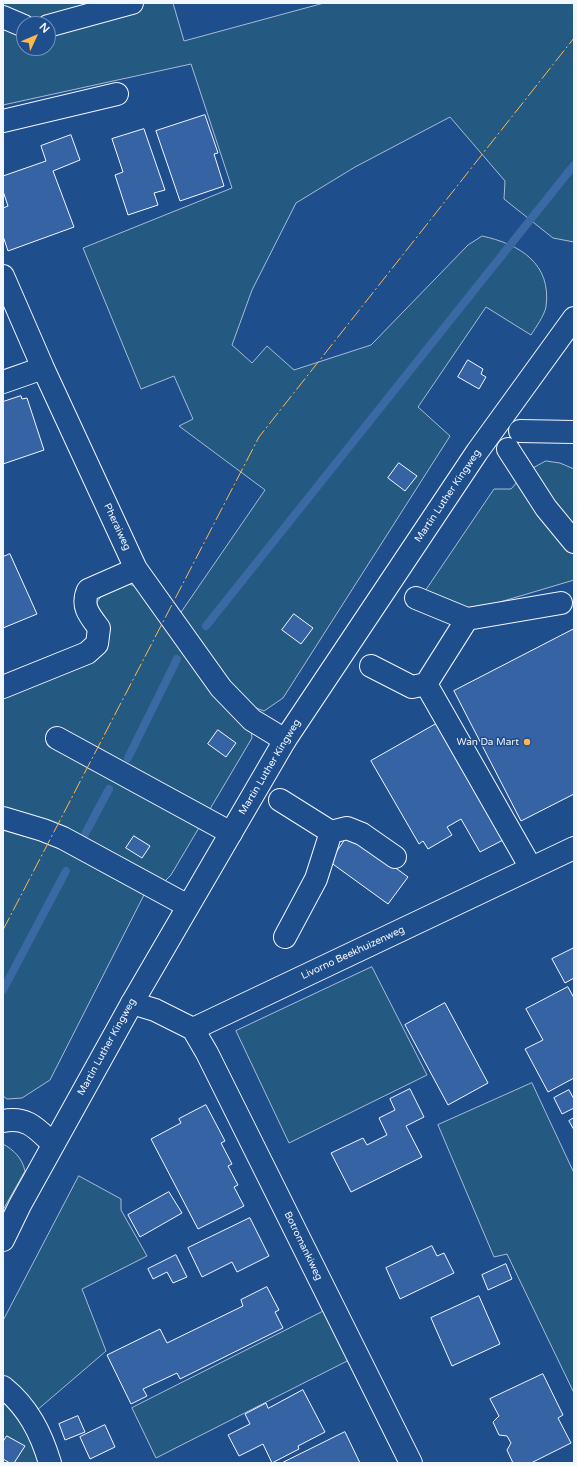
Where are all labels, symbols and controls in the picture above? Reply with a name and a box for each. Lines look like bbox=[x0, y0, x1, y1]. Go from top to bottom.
north arrow bbox=[16, 16, 56, 56]
text: N bbox=[37, 20, 52, 36]
street label: Martin Luther Kingweg bbox=[412, 447, 484, 545]
street label: Pheraiweg bbox=[101, 502, 133, 552]
street label: Martin Luther Kingweg bbox=[237, 717, 303, 817]
place label: Wan Da Mart bbox=[456, 736, 519, 748]
marker: Wan Da Mart bbox=[522, 737, 532, 747]
street label: Livorno Beekhuizenweg bbox=[299, 924, 407, 982]
street label: Martin Luther Kingweg bbox=[75, 996, 139, 1098]
street label: Botromankiweg bbox=[281, 1210, 325, 1282]

